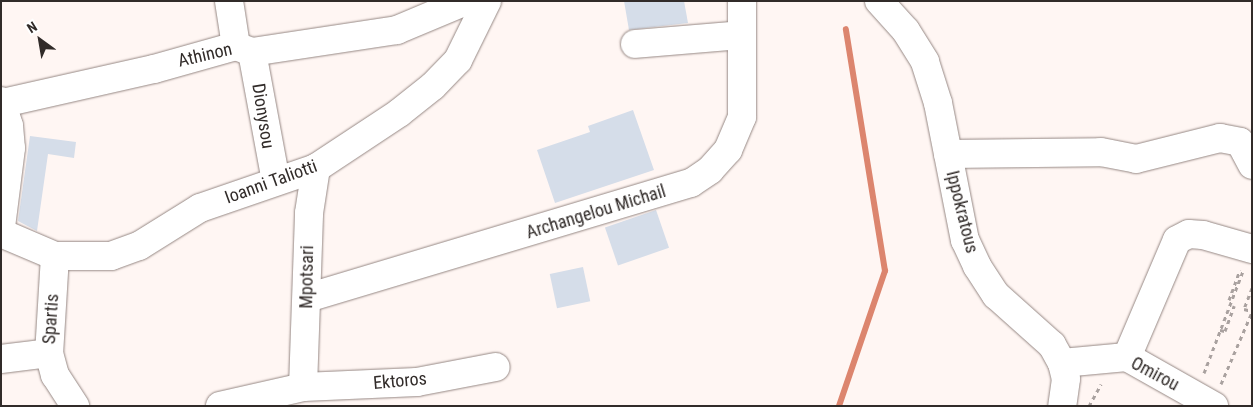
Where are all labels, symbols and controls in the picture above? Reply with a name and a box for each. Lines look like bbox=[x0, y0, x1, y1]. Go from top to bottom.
north arrow bbox=[15, 15, 65, 65]
text: N bbox=[24, 18, 40, 36]
street label: Athinon bbox=[176, 38, 234, 72]
street label: Dionysou bbox=[247, 82, 279, 150]
street label: Ioanni Taliotti bbox=[222, 155, 320, 209]
street label: Ippokratous bbox=[941, 169, 983, 255]
street label: Archangelou Michail bbox=[524, 180, 668, 244]
street label: Mpotsari bbox=[296, 245, 318, 309]
street label: Spartis bbox=[38, 293, 64, 345]
street label: Omirou bbox=[1127, 352, 1183, 396]
street label: Ektoros bbox=[372, 368, 428, 394]

